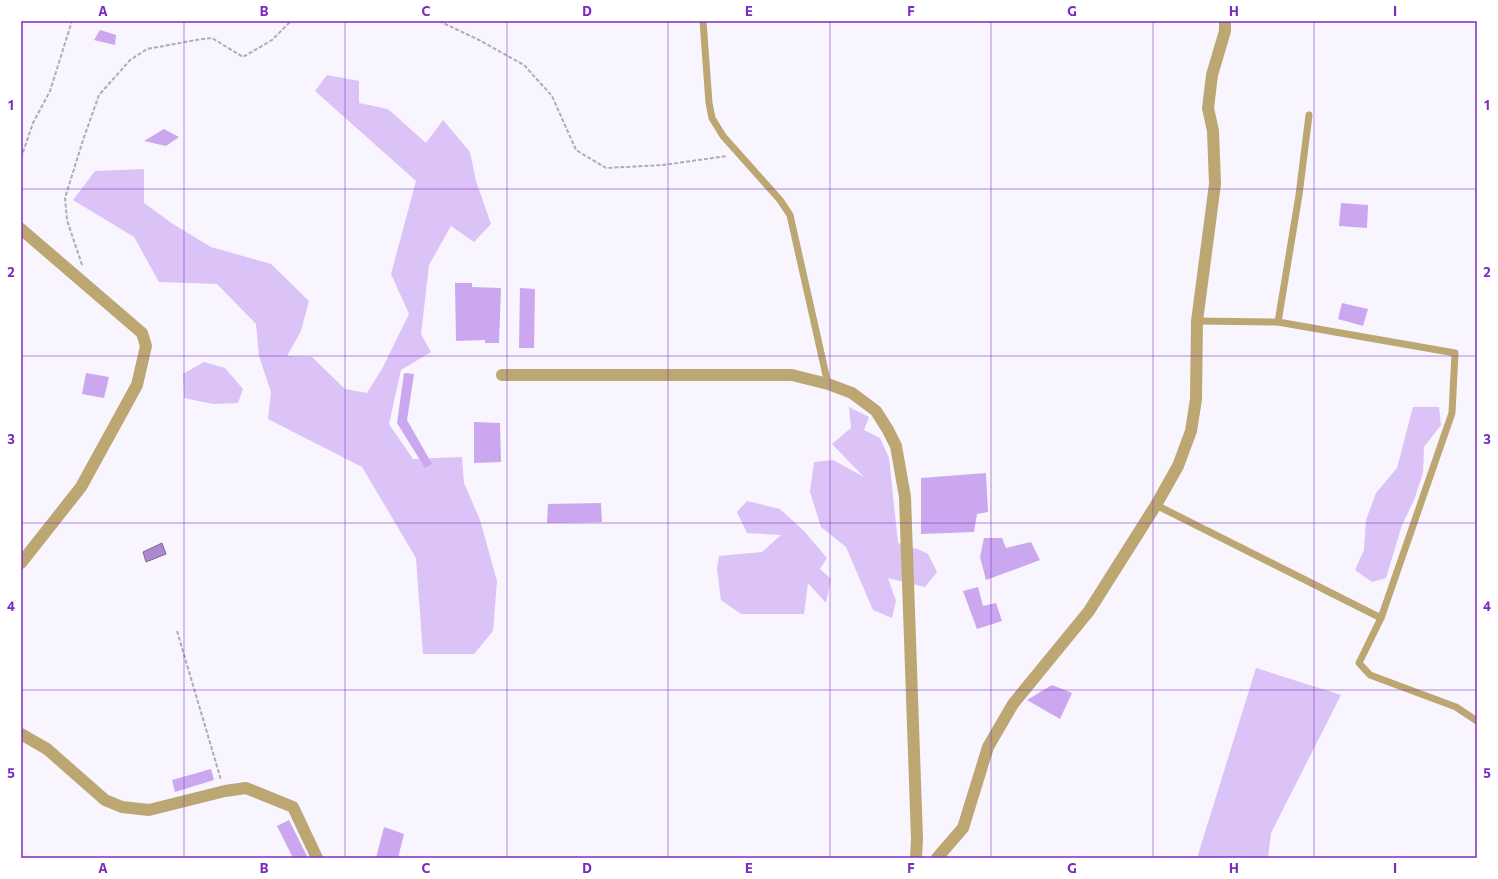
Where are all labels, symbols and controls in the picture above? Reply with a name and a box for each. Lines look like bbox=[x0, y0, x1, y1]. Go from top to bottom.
text: A bbox=[98, 3, 108, 19]
text: B bbox=[260, 3, 269, 19]
text: C bbox=[422, 3, 431, 19]
text: D bbox=[582, 3, 592, 19]
text: E bbox=[745, 3, 753, 19]
text: F bbox=[907, 3, 915, 19]
text: G bbox=[1067, 3, 1077, 19]
text: H bbox=[1229, 3, 1239, 19]
text: I bbox=[1393, 3, 1397, 19]
text: 1 bbox=[8, 97, 14, 113]
text: 1 bbox=[1484, 97, 1490, 113]
text: 2 bbox=[7, 264, 15, 280]
text: 2 bbox=[1483, 264, 1491, 280]
text: 3 bbox=[7, 431, 15, 447]
text: 3 bbox=[1483, 431, 1491, 447]
text: 4 bbox=[7, 598, 15, 614]
text: 4 bbox=[1483, 598, 1491, 614]
text: 5 bbox=[7, 765, 15, 781]
text: 5 bbox=[1483, 765, 1491, 781]
text: A bbox=[98, 860, 108, 876]
text: B bbox=[260, 860, 269, 876]
text: C bbox=[422, 860, 431, 876]
text: D bbox=[582, 860, 592, 876]
text: E bbox=[745, 860, 753, 876]
text: F bbox=[907, 860, 915, 876]
text: G bbox=[1067, 860, 1077, 876]
text: H bbox=[1229, 860, 1239, 876]
text: I bbox=[1393, 860, 1397, 876]

